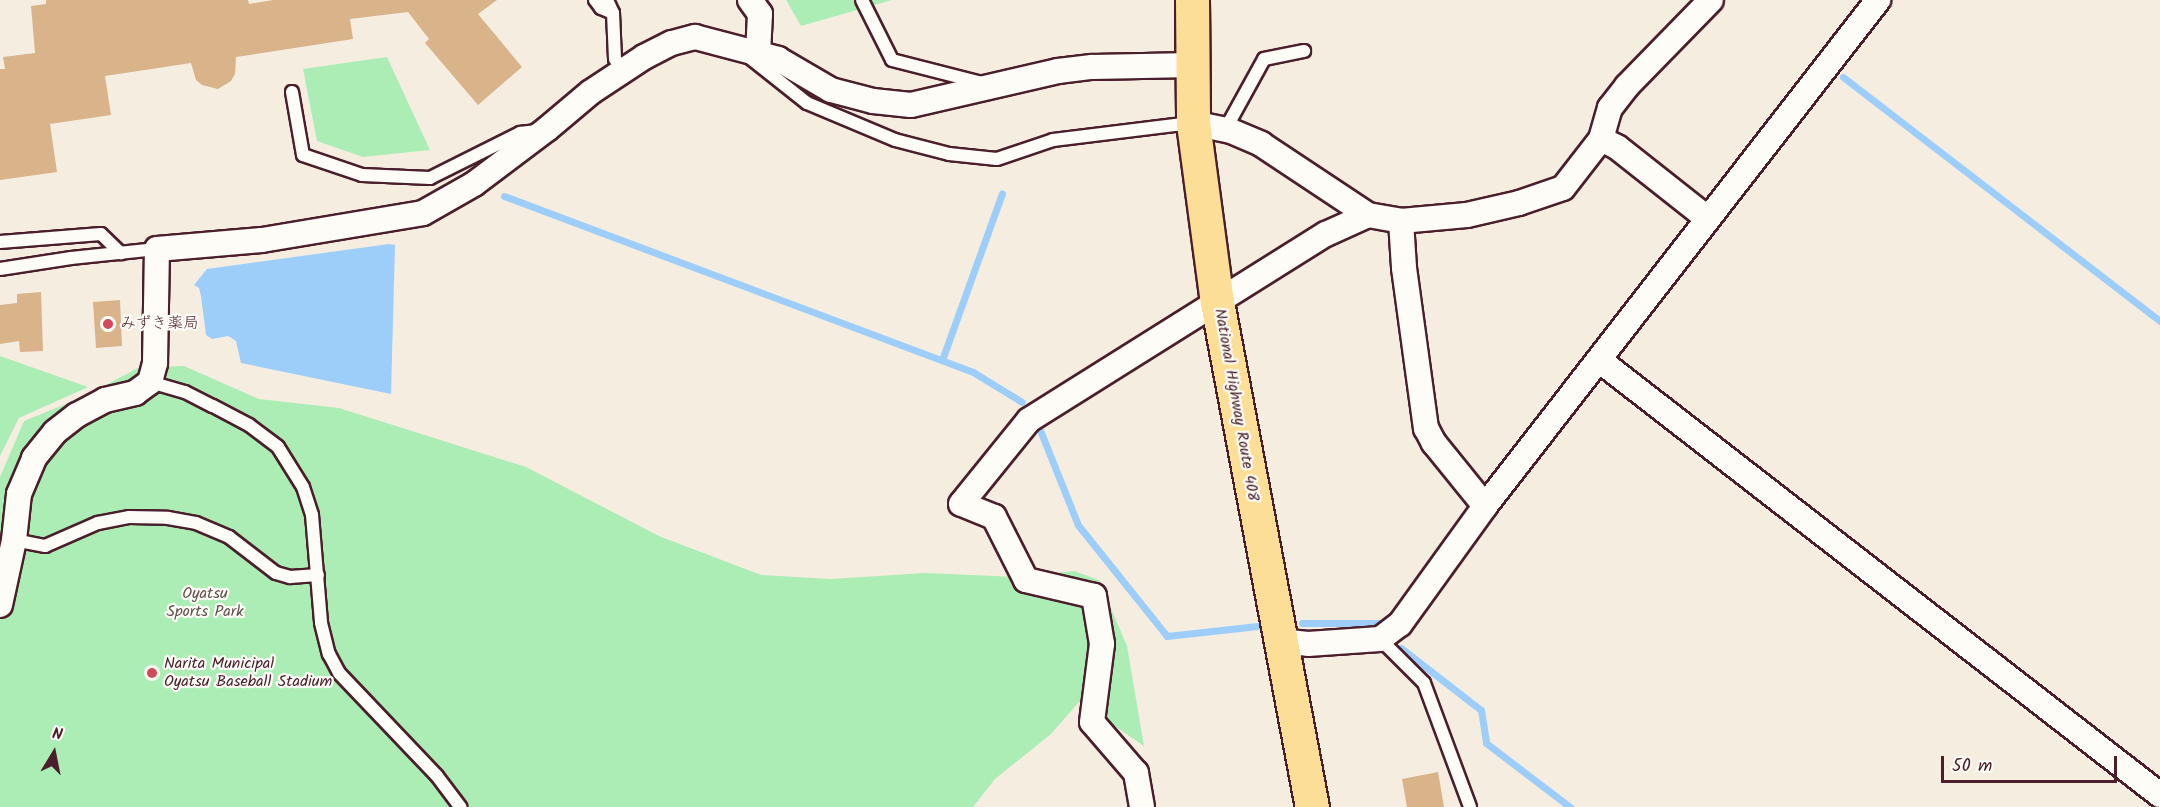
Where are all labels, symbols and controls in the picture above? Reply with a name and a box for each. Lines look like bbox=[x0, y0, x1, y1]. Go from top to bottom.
street label: National Highway Route 408 bbox=[1210, 307, 1262, 503]
place label: みずき薬局 bbox=[120, 314, 200, 334]
marker: みずき薬局 bbox=[101, 317, 115, 331]
park label: Oyatsu Sports Park bbox=[166, 584, 244, 622]
place label: Narita Municipal Oyatsu Baseball Stadium bbox=[164, 654, 332, 692]
marker: Narita Municipal Oyatsu Baseball Stadium bbox=[145, 666, 159, 680]
text: N bbox=[50, 722, 64, 748]
north arrow bbox=[24, 723, 84, 783]
scale bar bbox=[1944, 744, 2120, 782]
text: 50 m bbox=[1952, 752, 1992, 781]

